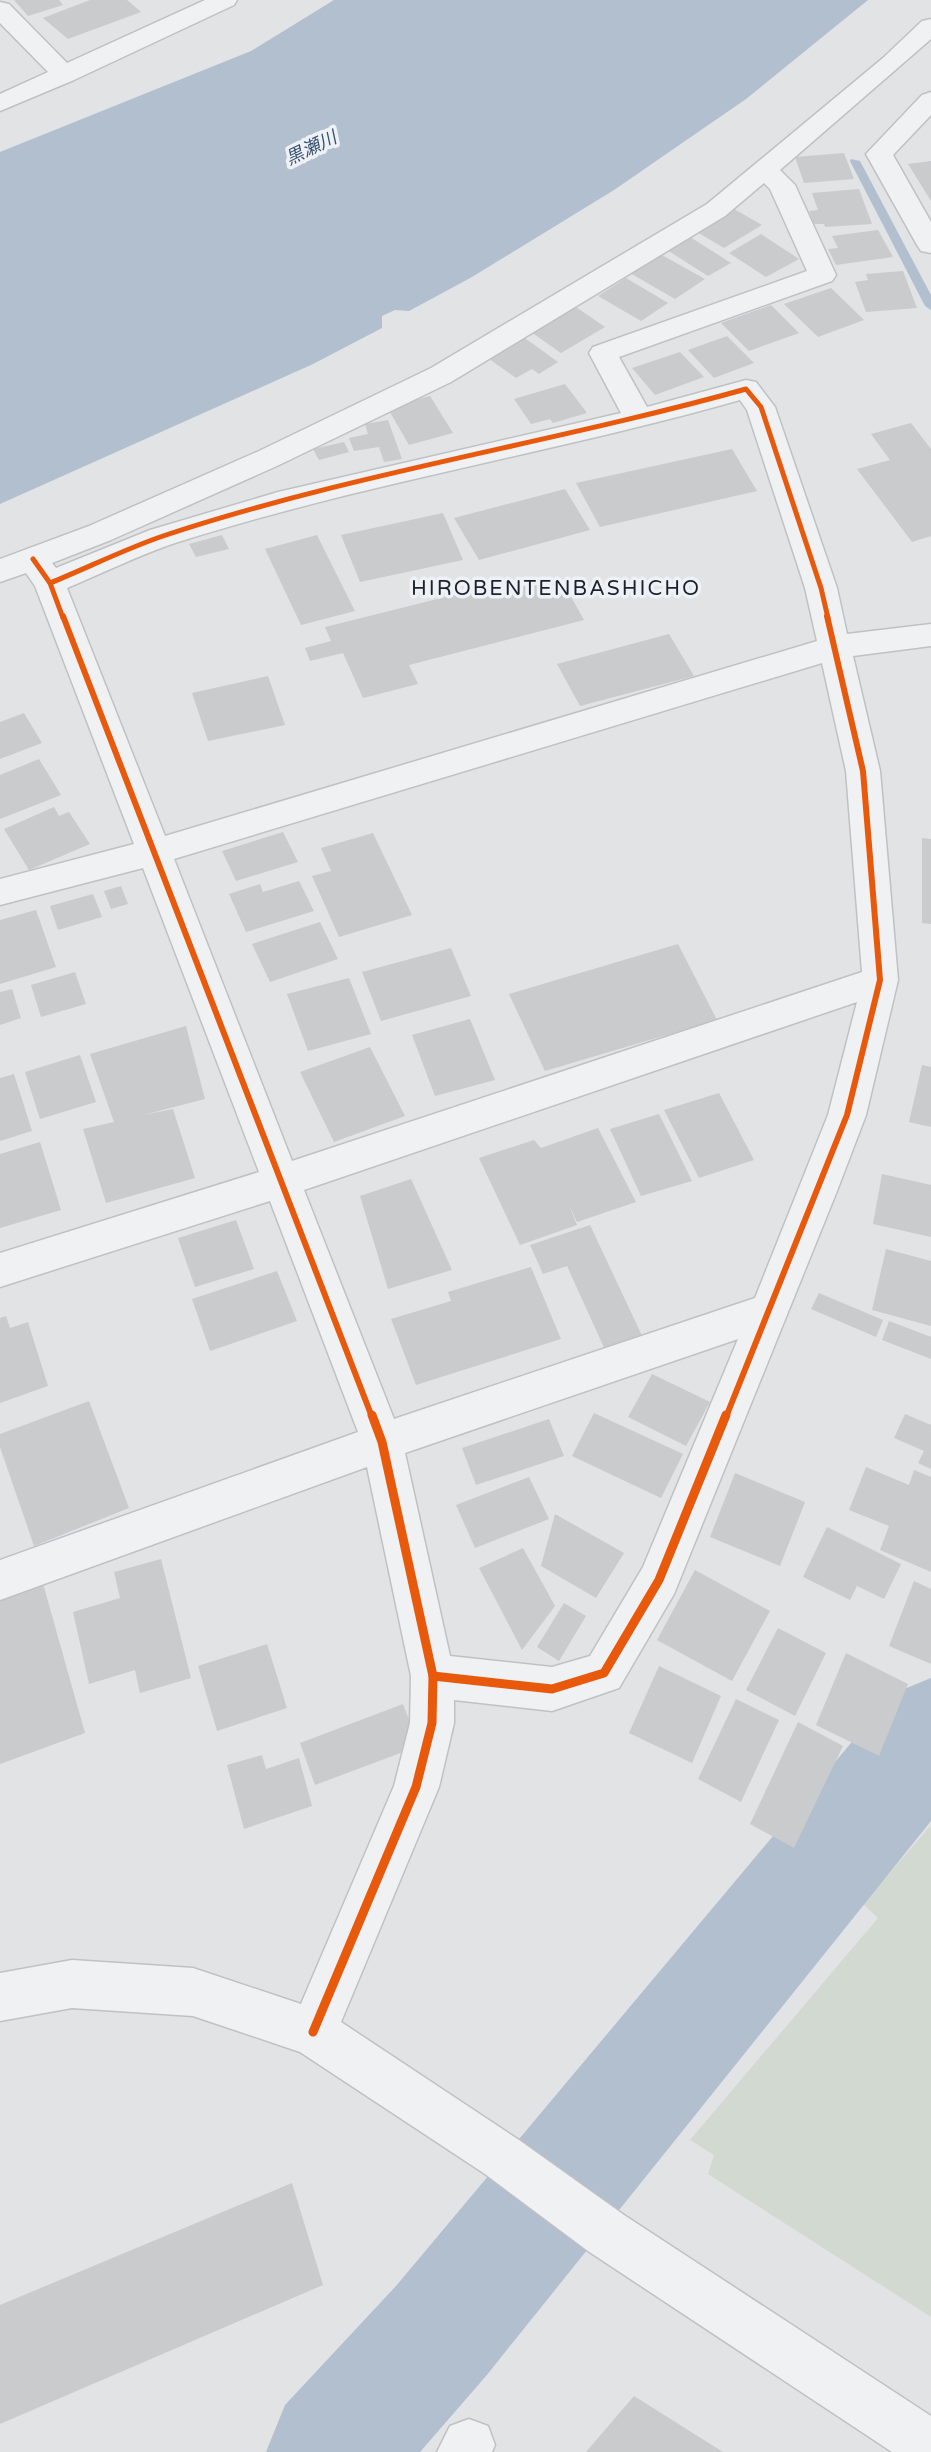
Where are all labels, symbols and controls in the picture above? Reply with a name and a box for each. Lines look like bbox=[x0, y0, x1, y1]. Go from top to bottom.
water label: 黒瀬川 bbox=[282, 125, 342, 170]
district label: HIROBENTENBASHICHO bbox=[411, 576, 701, 601]

